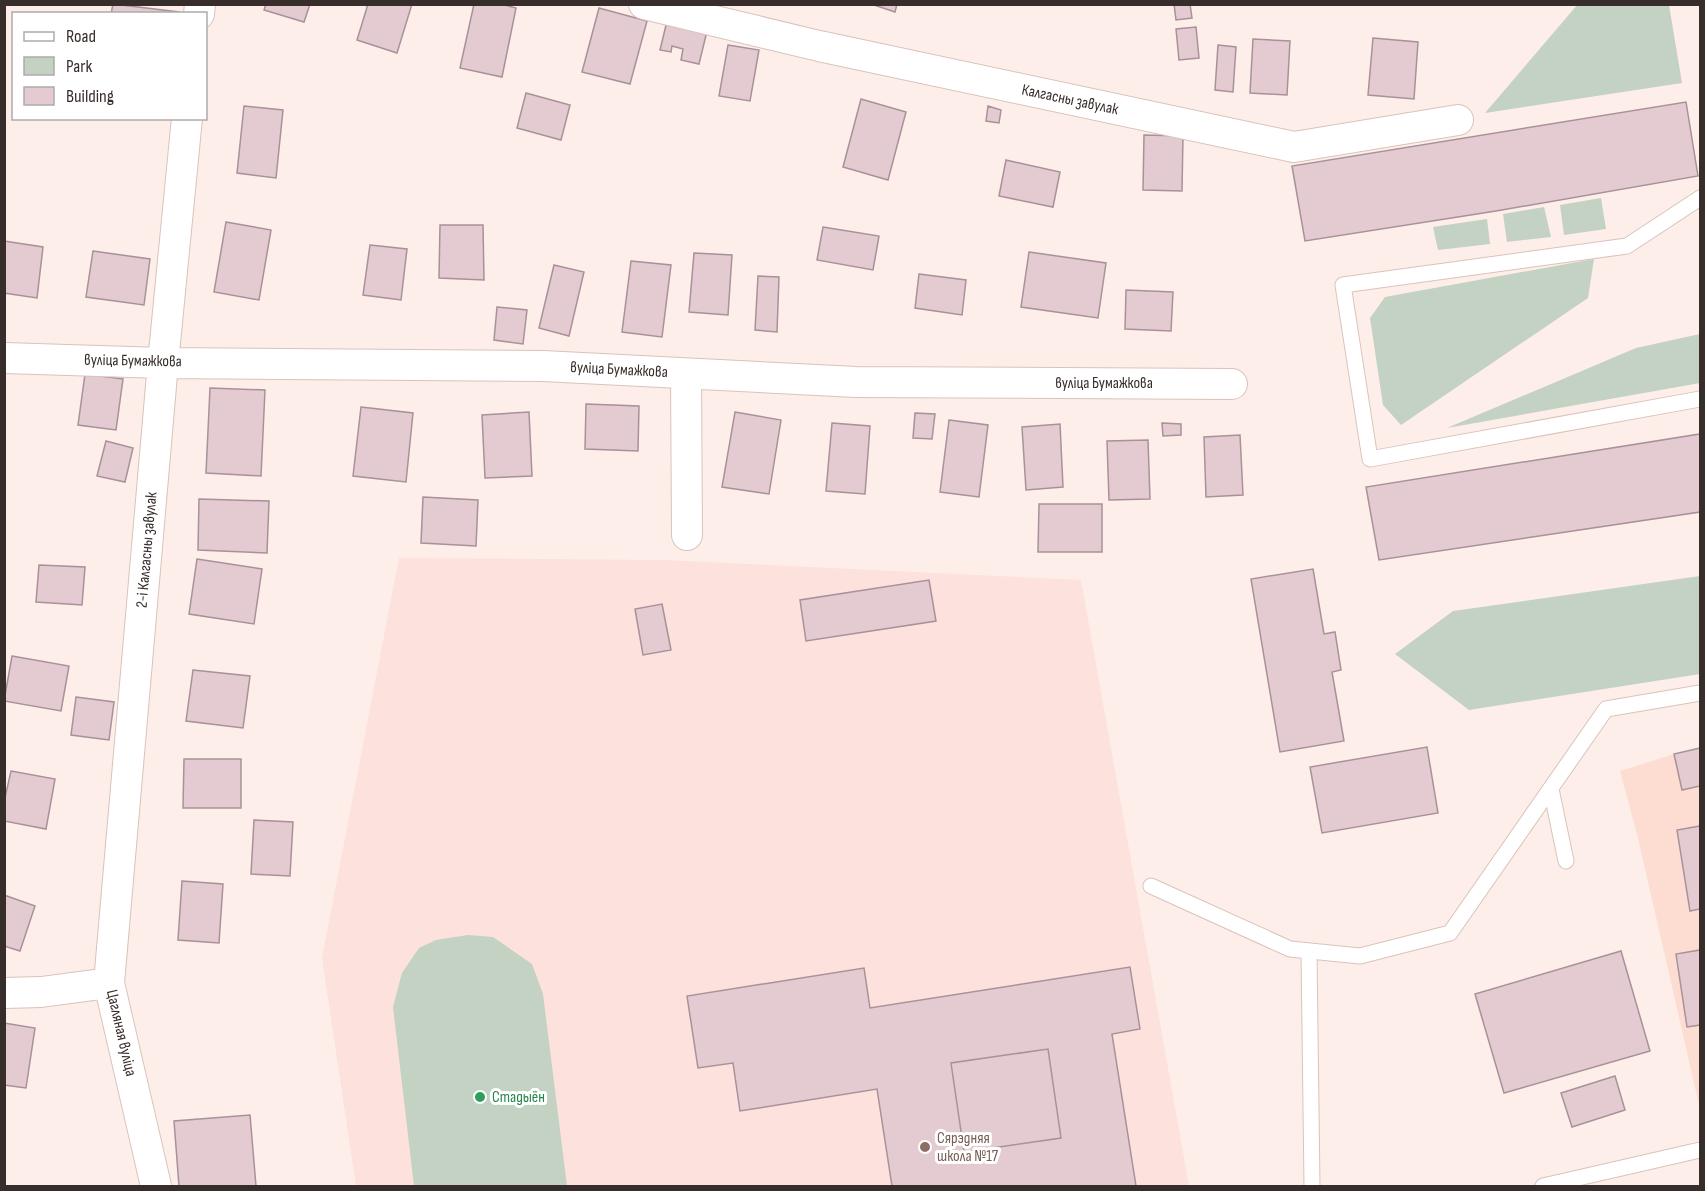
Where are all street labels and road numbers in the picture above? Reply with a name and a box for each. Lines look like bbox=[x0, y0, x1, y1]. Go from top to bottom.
street label: Калгасны завулак bbox=[1020, 80, 1121, 120]
street label: вуліца Бумажкова bbox=[84, 351, 182, 371]
street label: вуліца Бумажкова bbox=[570, 358, 668, 382]
street label: вуліца Бумажкова bbox=[1055, 374, 1153, 393]
street label: 2-і Калгасны завулак bbox=[132, 490, 162, 609]
street label: Цагляная вуліца bbox=[102, 988, 140, 1078]

